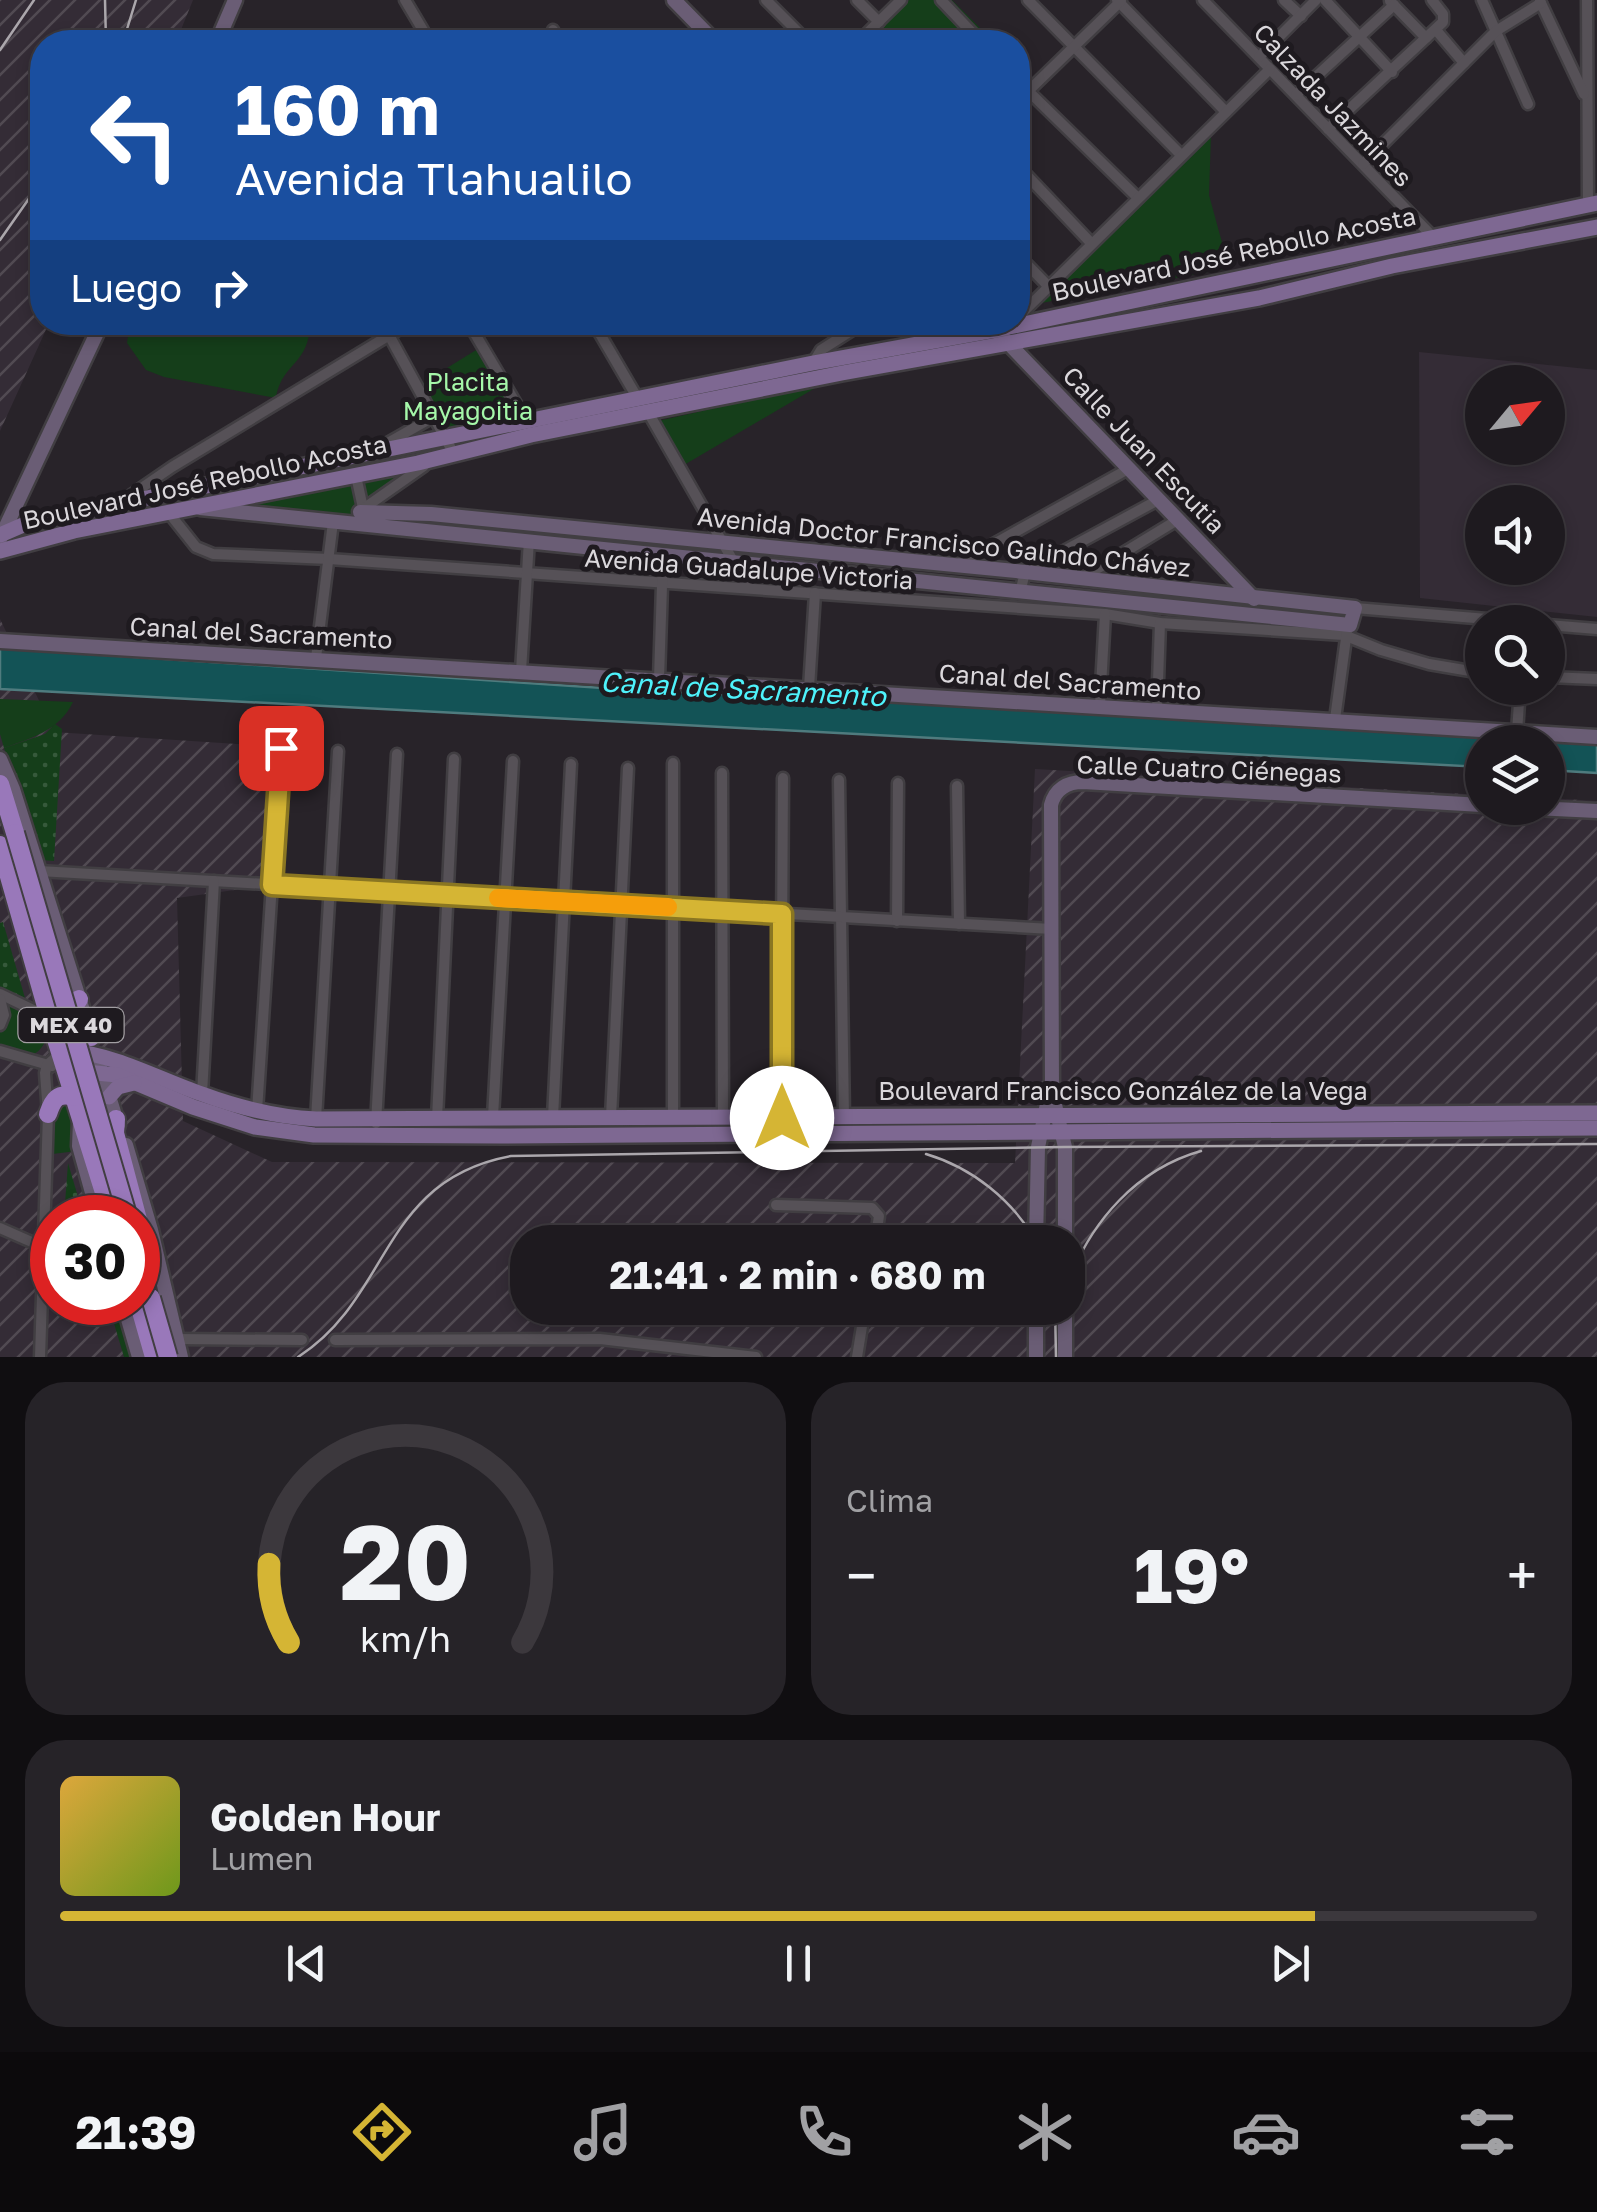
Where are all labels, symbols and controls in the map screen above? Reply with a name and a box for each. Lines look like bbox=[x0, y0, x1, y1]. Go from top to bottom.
street label: Calzada Jazmines bbox=[1248, 17, 1419, 193]
text: 160 m bbox=[235, 66, 440, 150]
icon: left bbox=[70, 70, 200, 200]
text: Avenida Tlahualilo bbox=[235, 151, 632, 205]
street label: Boulevard José Rebollo Acosta bbox=[1049, 200, 1419, 307]
icon: right bbox=[202, 260, 257, 315]
text: Luego bbox=[70, 265, 182, 310]
street label: Calle Juan Escutia bbox=[1057, 360, 1232, 540]
north arrow bbox=[1465, 365, 1565, 465]
map controls bbox=[1465, 365, 1565, 825]
park label: Placita Mayagoitia bbox=[403, 366, 533, 426]
street label: Boulevard José Rebollo Acosta bbox=[20, 428, 390, 535]
button: sound bbox=[1465, 485, 1565, 585]
street label: Avenida Doctor Francisco Galindo Chávez bbox=[696, 500, 1192, 583]
street label: Avenida Guadalupe Victoria bbox=[584, 542, 914, 595]
button: search bbox=[1465, 605, 1565, 705]
street label: Canal del Sacramento bbox=[129, 610, 393, 655]
street label: Canal del Sacramento bbox=[938, 657, 1202, 706]
water label: Canal de Sacramento bbox=[599, 665, 889, 713]
pin bbox=[239, 706, 324, 791]
icon: arrive bbox=[254, 721, 309, 776]
button: layers bbox=[1465, 725, 1565, 825]
street label: Calle Cuatro Ciénegas bbox=[1076, 748, 1342, 789]
road number: MEX 40 bbox=[18, 1008, 124, 1042]
position arrow bbox=[730, 1066, 834, 1170]
street label: Boulevard Francisco González de la Vega bbox=[878, 1075, 1368, 1106]
speed limit sign: 30 bbox=[30, 1195, 160, 1325]
text: 21:41 · 2 min · 680 m bbox=[610, 1252, 985, 1297]
text: Clima bbox=[846, 1481, 933, 1519]
text: 20 bbox=[340, 1498, 471, 1623]
text: 19° bbox=[1134, 1529, 1249, 1620]
text: − bbox=[846, 1542, 876, 1608]
text: + bbox=[1507, 1542, 1537, 1608]
text: km/h bbox=[360, 1617, 451, 1660]
text: Golden Hour bbox=[210, 1794, 441, 1839]
text: Lumen bbox=[210, 1839, 314, 1877]
icon: previous bbox=[279, 1936, 334, 1991]
icon: pause bbox=[771, 1936, 826, 1991]
icon: next bbox=[1263, 1936, 1318, 1991]
icon: directions bbox=[347, 2097, 417, 2167]
icon: music bbox=[568, 2097, 638, 2167]
icon: phone bbox=[789, 2097, 859, 2167]
icon: climate bbox=[1010, 2097, 1080, 2167]
icon: car bbox=[1231, 2097, 1301, 2167]
icon: filters bbox=[1452, 2097, 1522, 2167]
text: 21:39 bbox=[75, 2105, 196, 2159]

